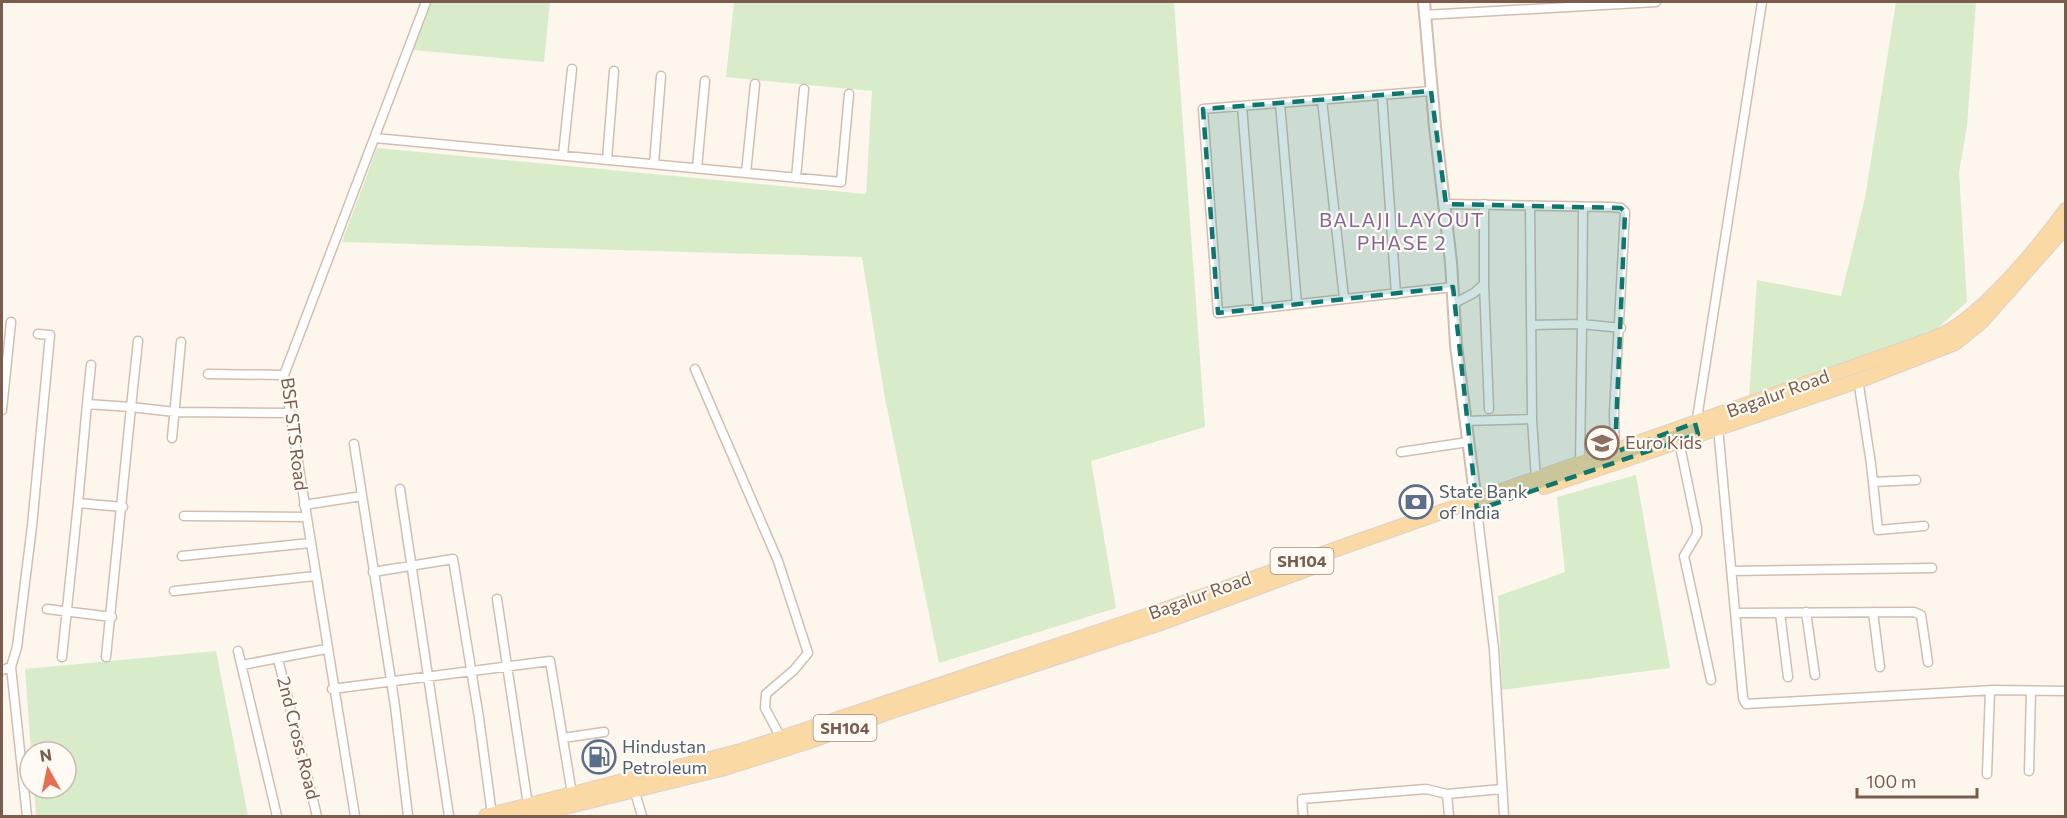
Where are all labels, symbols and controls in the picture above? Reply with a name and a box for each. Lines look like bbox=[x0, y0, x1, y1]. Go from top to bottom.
district label: BALAJI LAYOUT PHASE 2 bbox=[1319, 207, 1485, 254]
street label: Bagalur Road bbox=[1723, 364, 1832, 422]
street label: BSF STS Road bbox=[277, 376, 313, 492]
school or university icon: Euro Kids bbox=[1584, 425, 1620, 461]
place label: Euro Kids bbox=[1625, 431, 1702, 453]
place label: State Bank of India bbox=[1439, 480, 1528, 523]
bank icon: State Bank of India bbox=[1398, 484, 1434, 520]
road number: SH104 bbox=[1270, 548, 1334, 574]
street label: Bagalur Road bbox=[1145, 566, 1254, 624]
street label: 2nd Cross Road bbox=[273, 674, 325, 801]
road number: SH104 bbox=[814, 715, 876, 741]
place label: Hindustan Petroleum bbox=[622, 735, 707, 778]
fuel station icon: Hindustan Petroleum bbox=[581, 739, 617, 775]
north arrow bbox=[18, 740, 78, 800]
text: N bbox=[38, 744, 53, 765]
scale bar bbox=[1857, 761, 1977, 799]
text: 100 m bbox=[1866, 770, 1916, 792]

